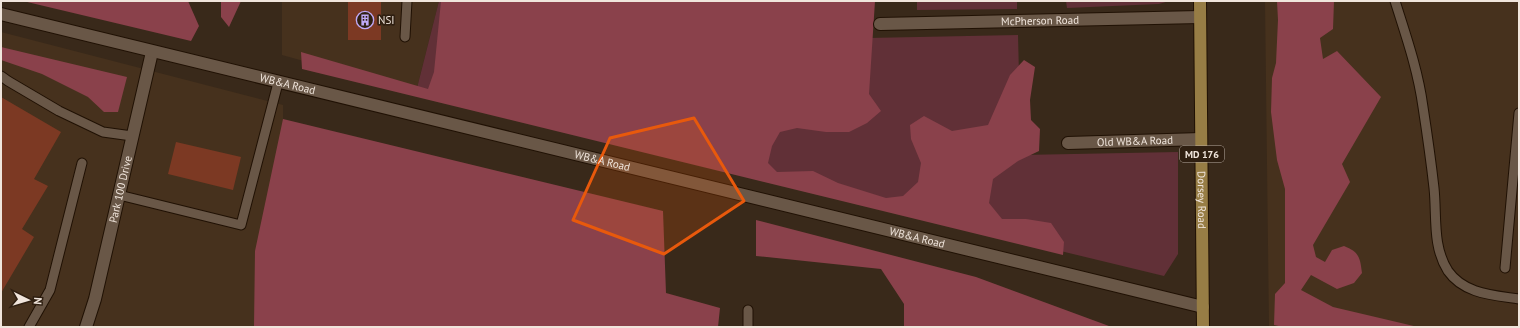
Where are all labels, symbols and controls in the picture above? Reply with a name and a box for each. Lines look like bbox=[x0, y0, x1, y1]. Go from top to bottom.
building icon: NSI bbox=[355, 10, 375, 30]
place label: NSI bbox=[378, 13, 394, 27]
street label: McPherson Road bbox=[1001, 13, 1079, 28]
street label: WB&A Road bbox=[258, 70, 317, 97]
street label: Old WB&A Road bbox=[1097, 133, 1173, 149]
road number: MD 176 bbox=[1180, 146, 1224, 162]
street label: WB&A Road bbox=[573, 147, 632, 174]
street label: Park 100 Drive bbox=[106, 154, 135, 224]
street label: Dorsey Road bbox=[1195, 171, 1209, 229]
street label: WB&A Road bbox=[888, 224, 946, 251]
north arrow bbox=[8, 280, 48, 320]
text: N bbox=[31, 297, 45, 305]

